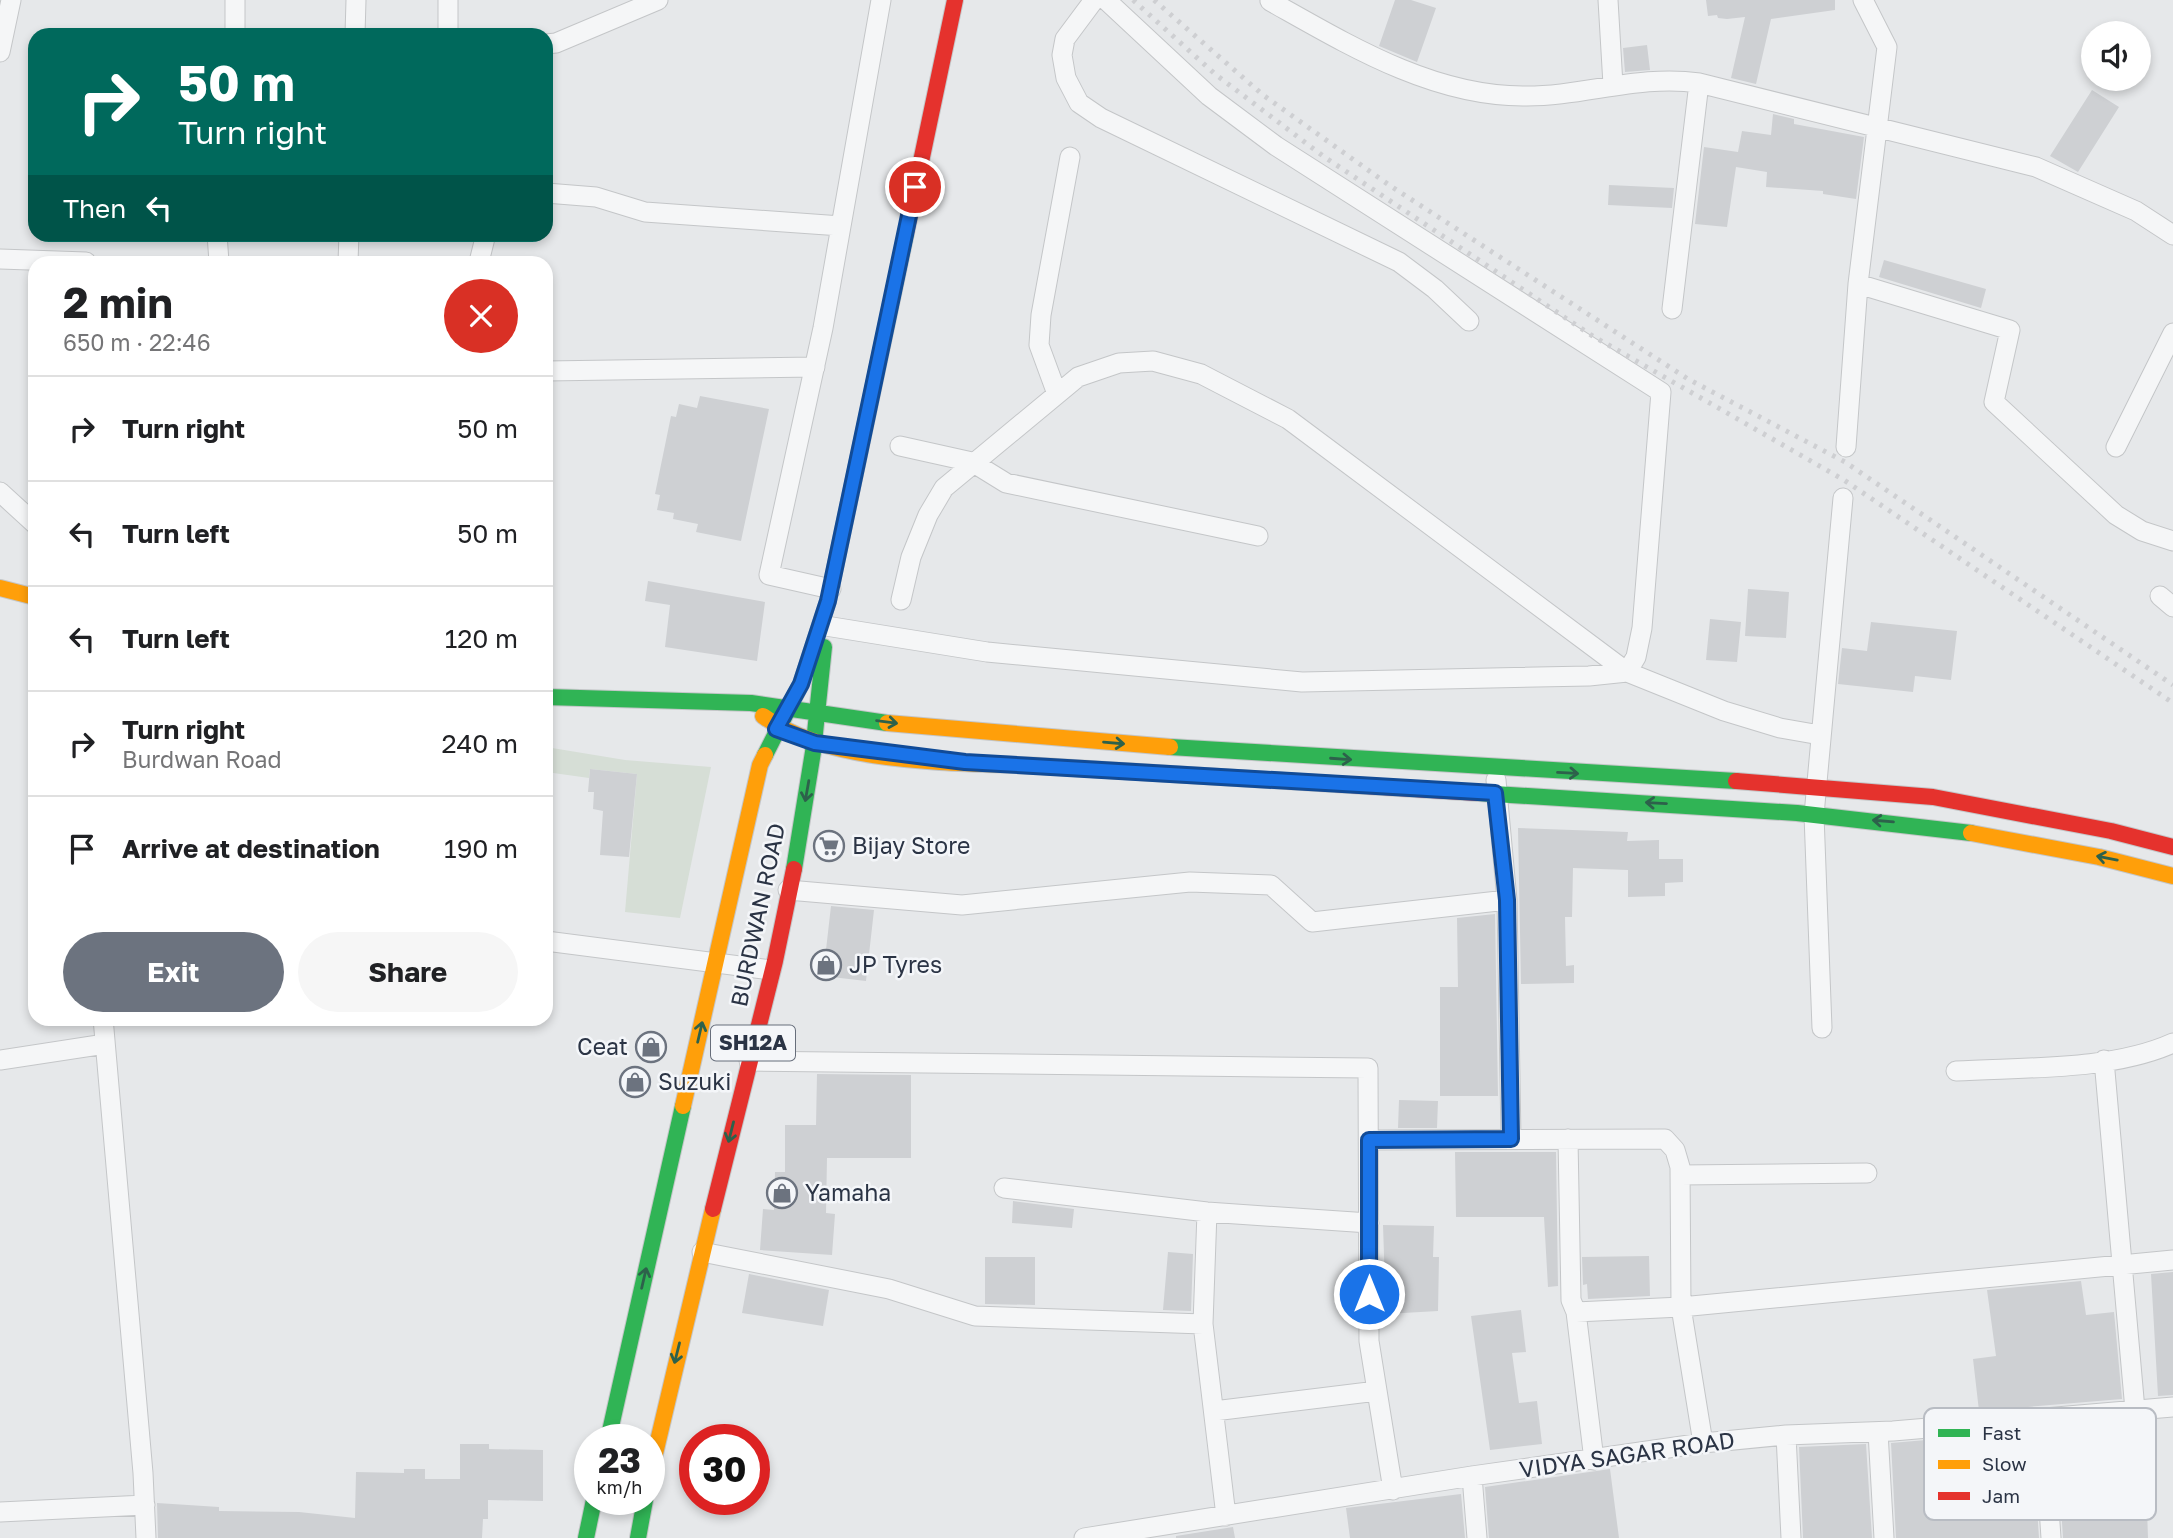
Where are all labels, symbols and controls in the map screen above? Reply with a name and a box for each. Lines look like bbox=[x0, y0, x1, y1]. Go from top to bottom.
map controls bbox=[2081, 21, 2151, 91]
button: sound bbox=[2081, 21, 2151, 91]
text: 50 m bbox=[178, 53, 295, 112]
icon: right bbox=[63, 56, 154, 147]
text: Turn right bbox=[178, 113, 327, 151]
pin bbox=[885, 157, 945, 217]
icon: arrive bbox=[896, 168, 934, 206]
icon: left bbox=[140, 189, 178, 227]
text: Then bbox=[63, 193, 126, 224]
text: 2 min bbox=[63, 277, 173, 327]
button: close bbox=[444, 279, 518, 353]
text: 650 m · 22:46 bbox=[63, 328, 211, 356]
icon: right bbox=[63, 410, 101, 448]
text: Turn right bbox=[122, 413, 245, 444]
text: 50 m bbox=[457, 413, 518, 444]
icon: left bbox=[63, 515, 101, 553]
text: Turn left bbox=[122, 518, 230, 549]
text: 50 m bbox=[457, 518, 518, 549]
icon: left bbox=[63, 620, 101, 658]
text: Turn left bbox=[122, 623, 230, 654]
text: 120 m bbox=[445, 623, 518, 654]
text: Turn right bbox=[122, 714, 245, 745]
one-way arrow bbox=[875, 716, 898, 729]
icon: right bbox=[63, 725, 101, 763]
text: 240 m bbox=[441, 728, 518, 759]
one-way arrow bbox=[1102, 737, 1124, 750]
text: Burdwan Road bbox=[122, 745, 282, 773]
one-way arrow bbox=[1329, 752, 1352, 765]
one-way arrow bbox=[1556, 766, 1579, 779]
one-way arrow bbox=[800, 779, 813, 802]
one-way arrow bbox=[1645, 796, 1668, 809]
one-way arrow bbox=[1872, 814, 1895, 827]
street label: BURDWAN ROAD bbox=[724, 821, 790, 1009]
supermarket icon: Bijay Store bbox=[812, 829, 846, 863]
icon: arrive bbox=[63, 830, 101, 868]
place label: Bijay Store bbox=[852, 831, 970, 859]
text: Arrive at destination bbox=[122, 833, 380, 864]
text: 190 m bbox=[444, 833, 518, 864]
one-way arrow bbox=[2096, 850, 2119, 864]
button: Exit bbox=[63, 932, 284, 1012]
button: Share bbox=[298, 932, 518, 1012]
shop icon: JP Tyres bbox=[809, 948, 843, 982]
place label: JP Tyres bbox=[849, 950, 942, 978]
one-way arrow bbox=[693, 1021, 707, 1044]
road number: SH12A bbox=[711, 1026, 795, 1060]
shop icon: Ceat bbox=[634, 1030, 668, 1064]
place label: Ceat bbox=[577, 1032, 628, 1060]
shop icon: Suzuki bbox=[618, 1065, 652, 1099]
place label: Suzuki bbox=[658, 1067, 731, 1095]
one-way arrow bbox=[724, 1120, 737, 1143]
shop icon: Yamaha bbox=[765, 1176, 799, 1210]
place label: Yamaha bbox=[805, 1178, 891, 1206]
position arrow bbox=[1332, 1257, 1406, 1331]
one-way arrow bbox=[638, 1267, 652, 1290]
one-way arrow bbox=[670, 1342, 683, 1364]
legend bbox=[1924, 1408, 2156, 1520]
text: Fast bbox=[1982, 1421, 2021, 1444]
speed limit sign: 30 bbox=[679, 1424, 770, 1515]
street label: VIDYA SAGAR ROAD bbox=[1517, 1425, 1736, 1483]
text: 23 bbox=[598, 1439, 641, 1481]
text: Slow bbox=[1982, 1452, 2027, 1475]
text: km/h bbox=[597, 1476, 642, 1498]
text: Jam bbox=[1982, 1484, 2020, 1507]

